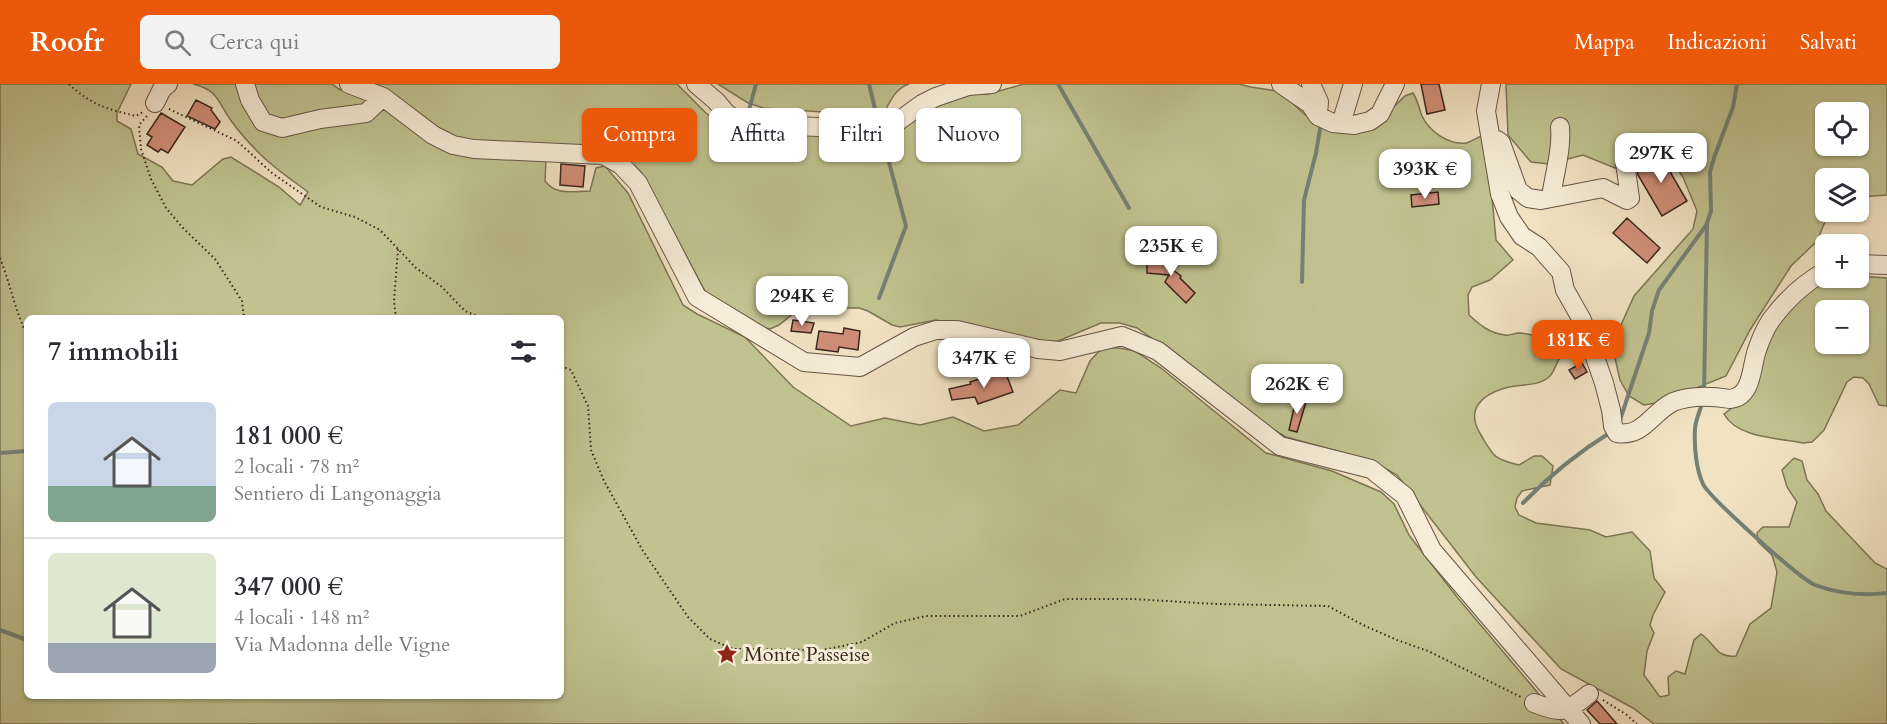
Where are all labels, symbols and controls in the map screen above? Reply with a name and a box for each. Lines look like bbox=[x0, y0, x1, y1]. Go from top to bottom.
search box bbox=[140, 15, 560, 69]
text: Roofr bbox=[30, 23, 104, 61]
icon: search bbox=[161, 26, 194, 59]
text: Cerca qui bbox=[209, 27, 300, 57]
text: Mappa bbox=[1574, 28, 1634, 57]
text: Indicazioni bbox=[1667, 28, 1767, 57]
text: Salvati bbox=[1800, 28, 1857, 57]
map controls bbox=[1815, 102, 1869, 354]
button: locate bbox=[1815, 102, 1869, 156]
chip: Compra bbox=[582, 108, 697, 162]
chip: Affitta bbox=[709, 108, 807, 162]
chip: Filtri bbox=[819, 108, 904, 162]
chip: Nuovo bbox=[916, 108, 1021, 162]
pin: 297K € bbox=[1612, 133, 1710, 184]
text: 297K € bbox=[1629, 139, 1693, 166]
pin: 393K € bbox=[1376, 149, 1474, 200]
text: 393K € bbox=[1393, 155, 1457, 182]
button: layers bbox=[1815, 168, 1869, 222]
pin: 235K € bbox=[1122, 226, 1220, 277]
text: 235K € bbox=[1139, 232, 1203, 259]
button: + bbox=[1815, 234, 1869, 288]
pin: 294K € bbox=[753, 276, 851, 327]
text: 294K € bbox=[770, 282, 834, 309]
button: − bbox=[1815, 300, 1869, 354]
pin: 181K € bbox=[1529, 320, 1627, 371]
text: 181K € bbox=[1546, 326, 1610, 353]
text: 7 immobili bbox=[48, 334, 179, 369]
icon: filters bbox=[507, 335, 540, 368]
pin: 347K € bbox=[935, 338, 1033, 389]
text: 347K € bbox=[952, 344, 1016, 371]
pin: 262K € bbox=[1248, 364, 1346, 415]
text: 262K € bbox=[1265, 370, 1329, 397]
text: 181 000 € bbox=[234, 418, 343, 453]
icon: home bbox=[96, 426, 168, 498]
text: 2 locali · 78 m² bbox=[234, 453, 359, 480]
text: Sentiero di Langonaggia bbox=[234, 480, 441, 507]
text: 347 000 € bbox=[234, 569, 343, 604]
icon: home bbox=[96, 577, 168, 649]
text: 4 locali · 148 m² bbox=[234, 604, 370, 631]
text: Via Madonna delle Vigne bbox=[234, 631, 450, 658]
place label: Monte Passeise bbox=[744, 641, 870, 668]
place icon: Monte Passeise bbox=[715, 642, 739, 666]

